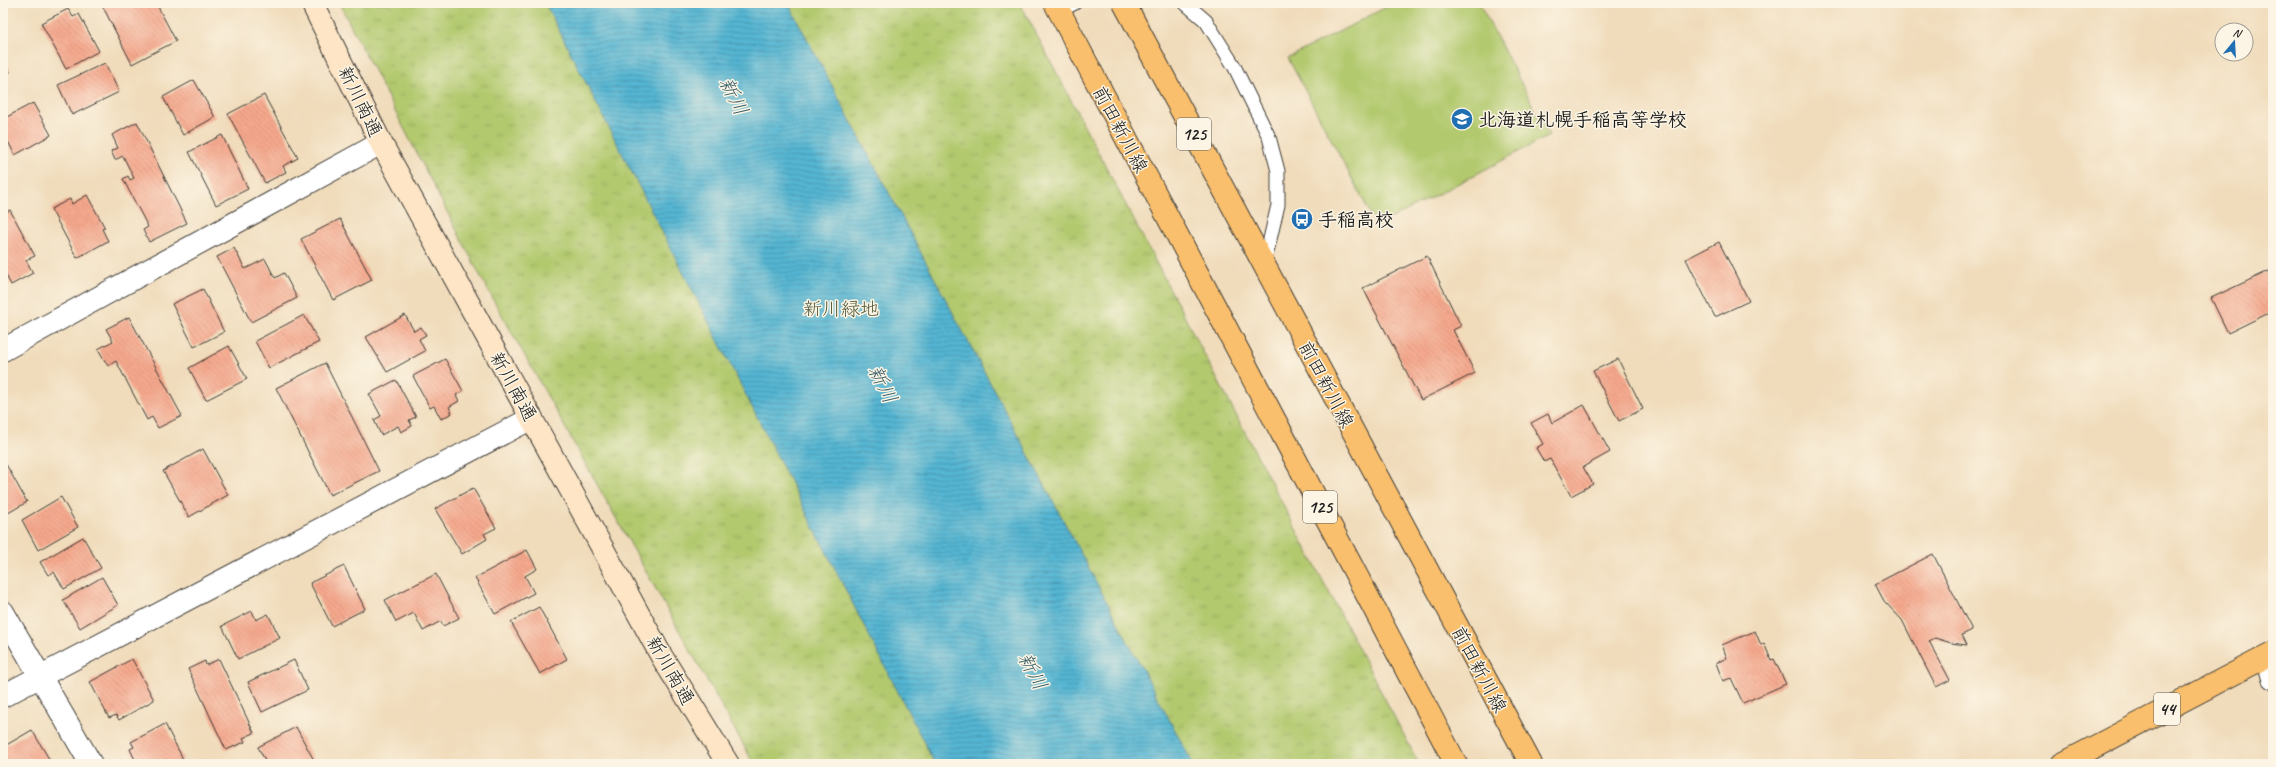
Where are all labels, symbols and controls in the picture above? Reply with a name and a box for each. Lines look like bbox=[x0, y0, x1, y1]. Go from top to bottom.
north arrow bbox=[2214, 22, 2254, 62]
text: N bbox=[2232, 25, 2245, 41]
street label: 新川南通 bbox=[333, 62, 388, 141]
water label: 新川 bbox=[713, 73, 754, 120]
street label: 前田新川線 bbox=[1087, 82, 1153, 177]
school or university icon: 北海道札幌手稲高等学校 bbox=[1449, 106, 1475, 132]
place label: 北海道札幌手稲高等学校 bbox=[1478, 108, 1687, 132]
road number: 125 bbox=[1177, 118, 1211, 150]
bus stop icon: 手稲高校 bbox=[1289, 206, 1315, 232]
place label: 手稲高校 bbox=[1318, 208, 1394, 232]
park label: 新川緑地 bbox=[803, 297, 879, 321]
street label: 前田新川線 bbox=[1293, 337, 1359, 432]
street label: 新川南通 bbox=[484, 347, 542, 426]
water label: 新川 bbox=[862, 361, 903, 408]
road number: 125 bbox=[1303, 491, 1337, 523]
street label: 前田新川線 bbox=[1446, 622, 1512, 717]
street label: 新川南通 bbox=[641, 632, 700, 709]
water label: 新川 bbox=[1012, 648, 1053, 695]
road number: 44 bbox=[2154, 693, 2180, 725]

